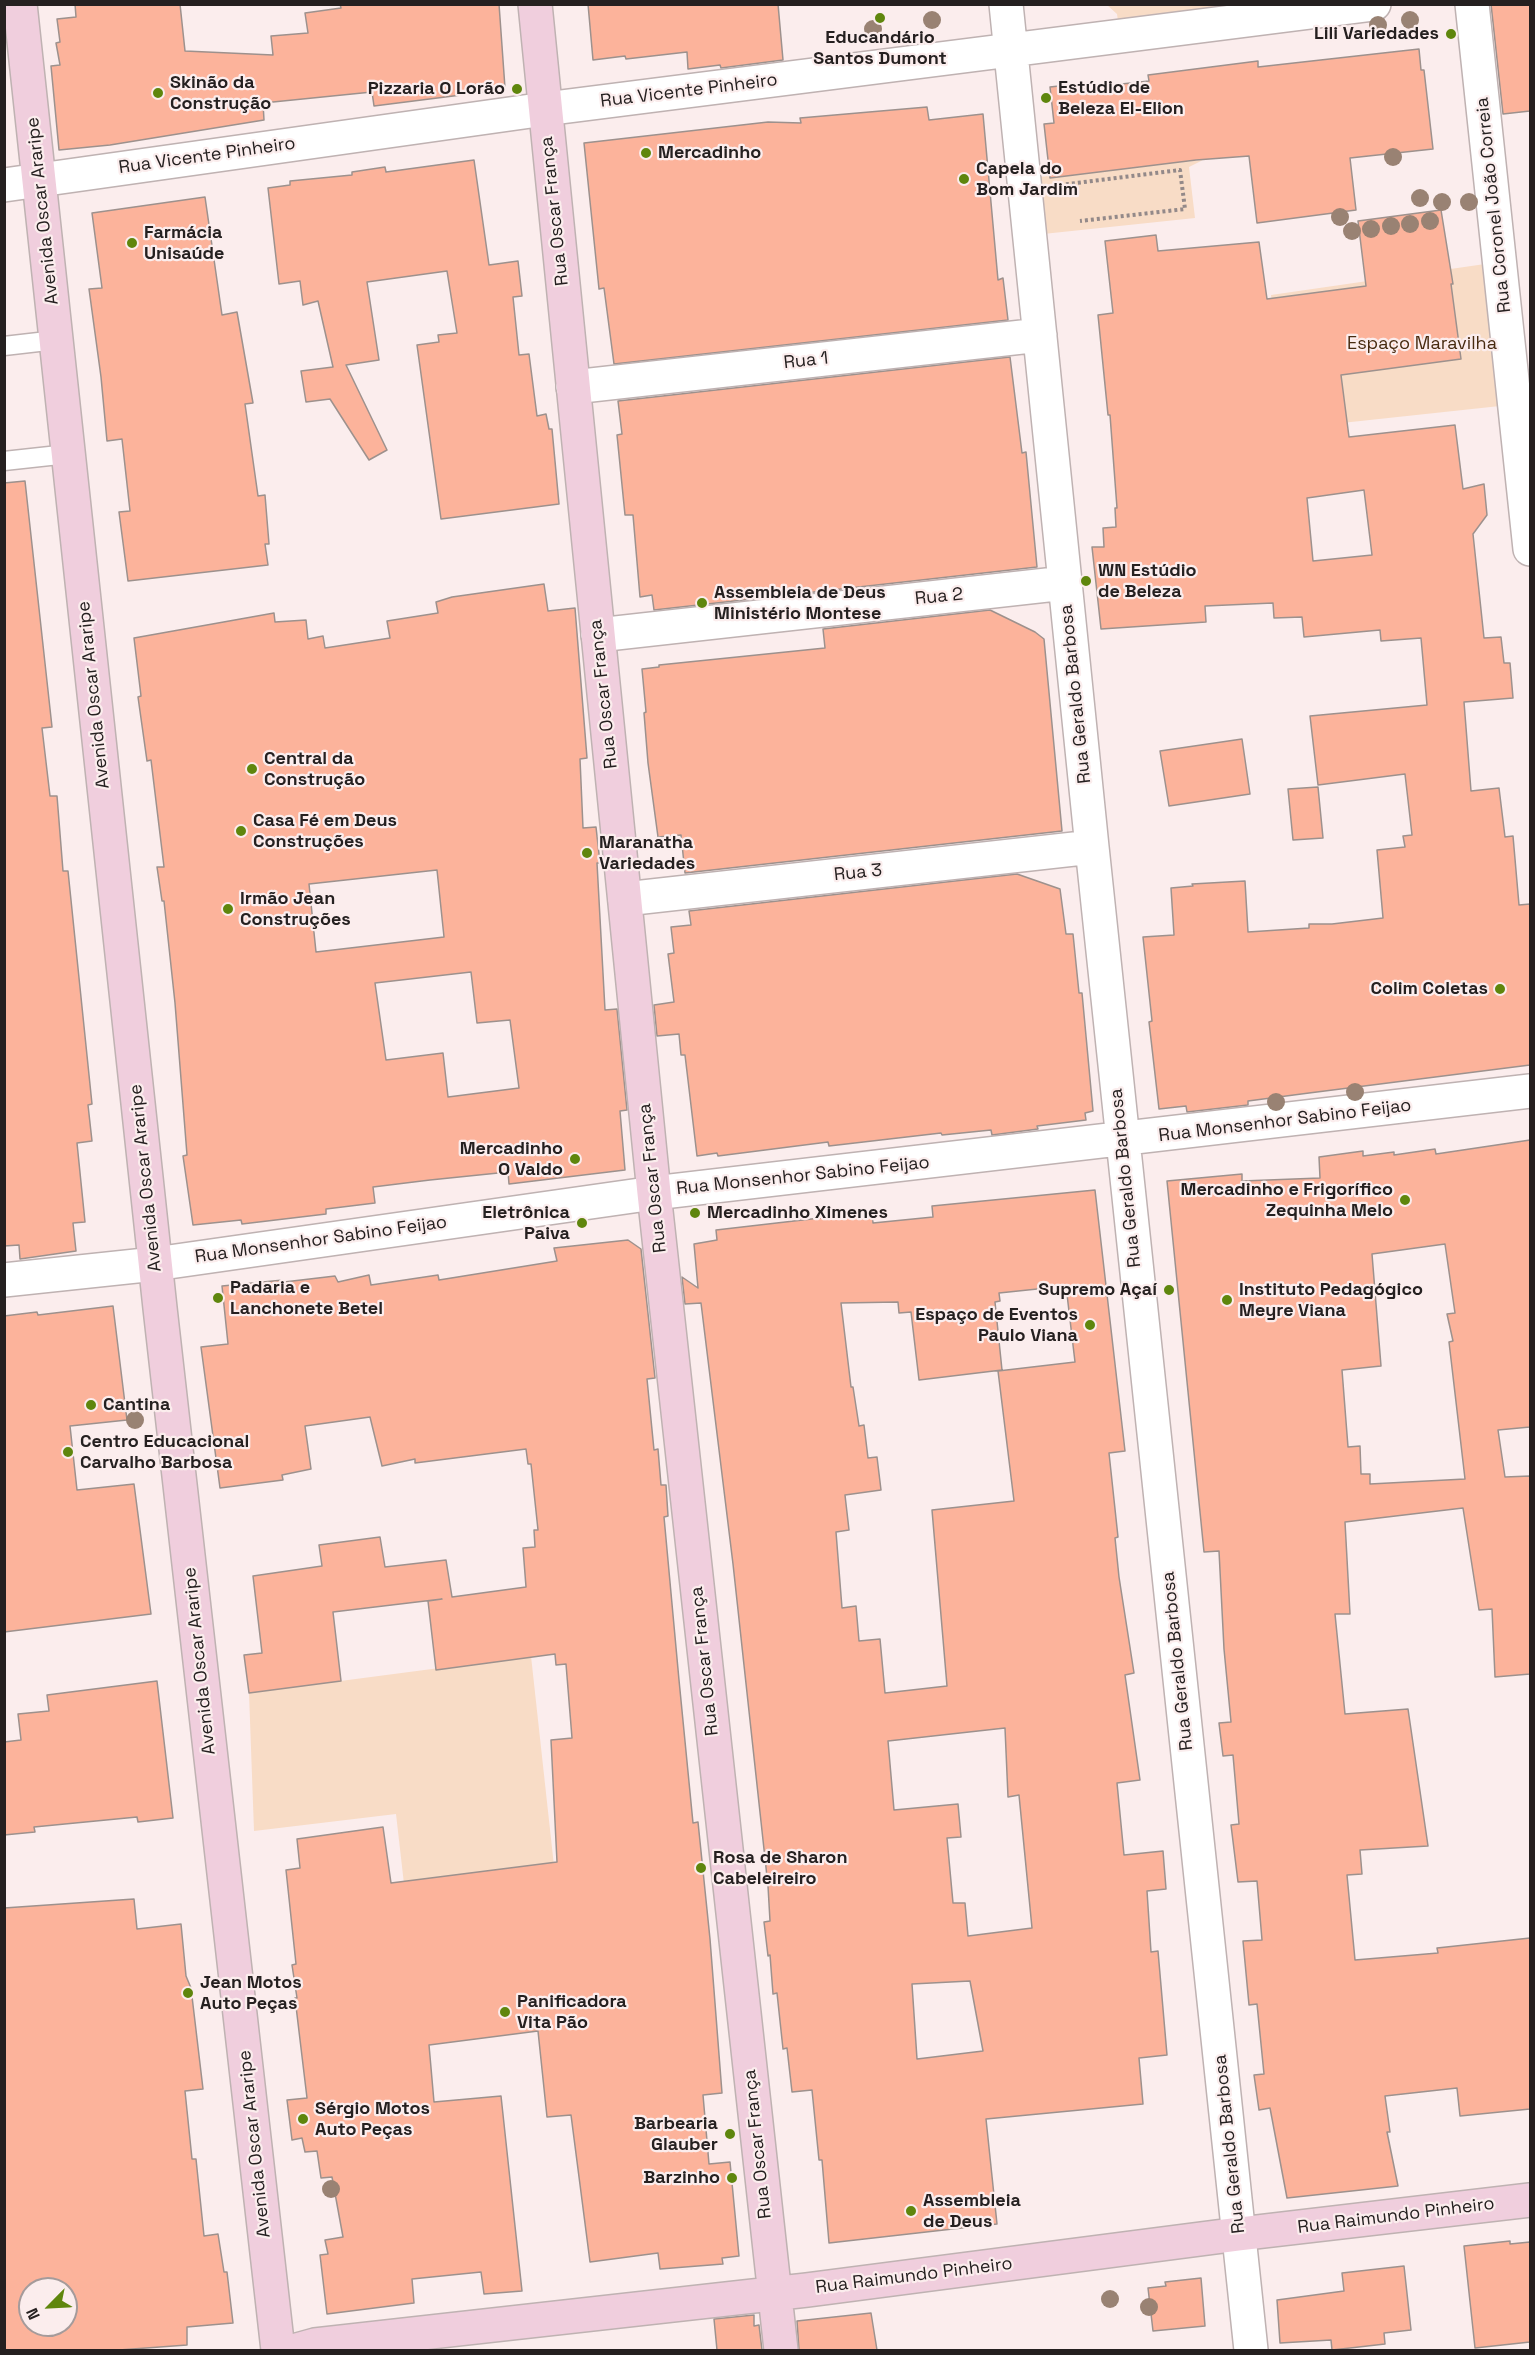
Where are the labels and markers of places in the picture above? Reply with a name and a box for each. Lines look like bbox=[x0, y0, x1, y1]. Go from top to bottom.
marker: Educandário Santos Dumont bbox=[873, 11, 887, 25]
place label: Lili Variedades bbox=[1314, 23, 1439, 45]
place label: Educandário Santos Dumont bbox=[813, 27, 947, 70]
marker: Lili Variedades bbox=[1444, 27, 1458, 41]
place label: Skinão da Construção bbox=[170, 72, 271, 115]
place label: Estúdio de Beleza El-Elion bbox=[1058, 77, 1184, 119]
place label: Pizzaria O Lorão bbox=[368, 78, 505, 100]
marker: Pizzaria O Lorão bbox=[510, 82, 524, 96]
marker: Skinão da Construção bbox=[151, 86, 165, 100]
marker: Estúdio de Beleza El-Elion bbox=[1039, 91, 1053, 105]
place label: Mercadinho bbox=[658, 142, 761, 164]
marker: Mercadinho bbox=[639, 146, 653, 160]
place label: Capela do Bom Jardim bbox=[976, 158, 1078, 201]
marker: Capela do Bom Jardim bbox=[957, 172, 971, 186]
place label: Farmácia Unisaúde bbox=[144, 222, 224, 264]
marker: Farmácia Unisaúde bbox=[125, 236, 139, 250]
place label: WN Estúdio de Beleza bbox=[1098, 560, 1197, 602]
marker: WN Estúdio de Beleza bbox=[1079, 574, 1093, 588]
place label: Assembleia de Deus Ministério Montese bbox=[714, 582, 886, 624]
marker: Assembleia de Deus Ministério Montese bbox=[695, 596, 709, 610]
place label: Central da Construção bbox=[264, 748, 365, 790]
marker: Central da Construção bbox=[245, 762, 259, 776]
place label: Casa Fé em Deus Construções bbox=[253, 810, 397, 852]
marker: Casa Fé em Deus Construções bbox=[234, 824, 248, 838]
place label: Maranatha Variedades bbox=[599, 832, 695, 874]
marker: Maranatha Variedades bbox=[580, 846, 594, 860]
place label: Irmão Jean Construções bbox=[240, 888, 351, 930]
marker: Irmão Jean Construções bbox=[221, 902, 235, 916]
place label: Colim Coletas bbox=[1370, 978, 1488, 1000]
marker: Colim Coletas bbox=[1493, 982, 1507, 996]
place label: Mercadinho O Valdo bbox=[460, 1138, 563, 1180]
marker: Mercadinho O Valdo bbox=[568, 1152, 582, 1166]
place label: Mercadinho e Frigorífico Zequinha Melo bbox=[1181, 1179, 1393, 1222]
marker: Mercadinho e Frigorífico Zequinha Melo bbox=[1398, 1193, 1412, 1207]
place label: Eletrônica Paiva bbox=[482, 1202, 570, 1244]
place label: Mercadinho Ximenes bbox=[707, 1202, 888, 1224]
marker: Mercadinho Ximenes bbox=[688, 1206, 702, 1220]
marker: Eletrônica Paiva bbox=[575, 1216, 589, 1230]
place label: Padaria e Lanchonete Betel bbox=[230, 1277, 383, 1320]
place label: Supremo Açaí bbox=[1038, 1279, 1157, 1301]
place label: Instituto Pedagógico Meyre Viana bbox=[1239, 1279, 1423, 1322]
marker: Supremo Açaí bbox=[1162, 1283, 1176, 1297]
marker: Padaria e Lanchonete Betel bbox=[211, 1291, 225, 1305]
marker: Instituto Pedagógico Meyre Viana bbox=[1220, 1293, 1234, 1307]
place label: Espaço de Eventos Paulo Viana bbox=[915, 1304, 1078, 1346]
marker: Espaço de Eventos Paulo Viana bbox=[1083, 1318, 1097, 1332]
place label: Cantina bbox=[103, 1394, 170, 1416]
marker: Cantina bbox=[84, 1398, 98, 1412]
place label: Centro Educacional Carvalho Barbosa bbox=[80, 1431, 249, 1474]
marker: Centro Educacional Carvalho Barbosa bbox=[61, 1445, 75, 1459]
place label: Rosa de Sharon Cabeleireiro bbox=[713, 1847, 847, 1890]
marker: Rosa de Sharon Cabeleireiro bbox=[694, 1861, 708, 1875]
place label: Jean Motos Auto Peças bbox=[200, 1972, 302, 2014]
marker: Jean Motos Auto Peças bbox=[181, 1986, 195, 2000]
place label: Panificadora Vita Pão bbox=[517, 1991, 627, 2034]
marker: Panificadora Vita Pão bbox=[498, 2005, 512, 2019]
place label: Sérgio Motos Auto Peças bbox=[315, 2098, 430, 2140]
marker: Sérgio Motos Auto Peças bbox=[296, 2112, 310, 2126]
place label: Barbearia Glauber bbox=[634, 2113, 718, 2156]
marker: Barbearia Glauber bbox=[723, 2127, 737, 2141]
place label: Barzinho bbox=[643, 2167, 720, 2189]
marker: Barzinho bbox=[725, 2171, 739, 2185]
place label: Assembleia de Deus bbox=[923, 2190, 1021, 2232]
marker: Assembleia de Deus bbox=[904, 2204, 918, 2218]

